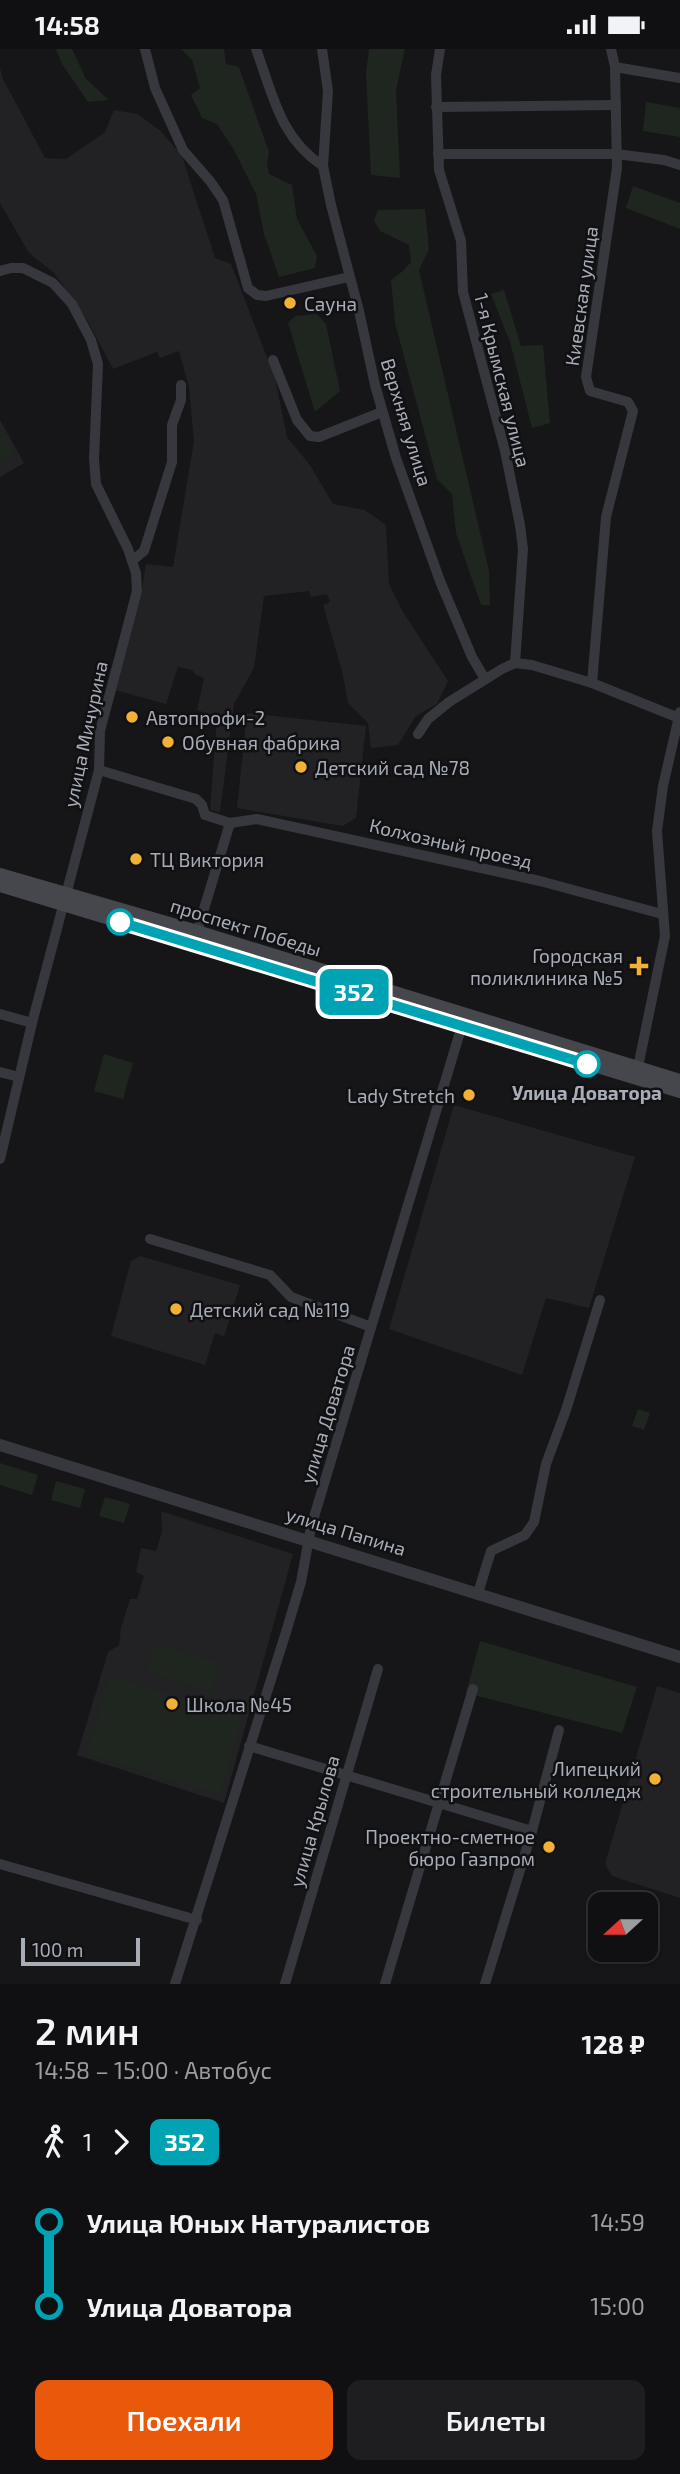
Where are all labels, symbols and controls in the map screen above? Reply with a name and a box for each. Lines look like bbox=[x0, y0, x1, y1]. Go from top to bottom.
text: 14:58 bbox=[35, 9, 100, 40]
street label: Киевская улица bbox=[560, 225, 603, 368]
street label: 1-я Крымская улица bbox=[469, 291, 536, 470]
place label: Сауна bbox=[304, 292, 357, 316]
marker: Сауна bbox=[282, 295, 298, 311]
street label: Верхняя улица bbox=[376, 355, 437, 489]
street label: улица Мичурина bbox=[58, 659, 113, 810]
place label: Автопрофи-2 bbox=[146, 706, 265, 729]
marker: Автопрофи-2 bbox=[124, 709, 140, 725]
place label: Обувная фабрика bbox=[182, 731, 340, 755]
marker: Обувная фабрика bbox=[160, 734, 176, 750]
place label: Детский сад №78 bbox=[315, 756, 470, 779]
marker: Детский сад №78 bbox=[293, 759, 309, 775]
street label: Колхозный проезд bbox=[367, 813, 535, 873]
place label: ТЦ Виктория bbox=[150, 848, 264, 871]
marker: ТЦ Виктория bbox=[128, 851, 144, 867]
street label: проспект Победы bbox=[168, 893, 324, 961]
unlabelled marker bbox=[107, 909, 133, 935]
place label: Городская поликлиника №5 bbox=[470, 944, 623, 989]
marker: Городская поликлиника №5 bbox=[629, 956, 649, 976]
line badge: 352 bbox=[314, 969, 394, 1015]
text: 352 bbox=[334, 977, 374, 1006]
marker: Улица Доватора bbox=[574, 1051, 600, 1077]
place label: Улица Доватора bbox=[512, 1081, 662, 1104]
place label: Lady Stretch bbox=[347, 1084, 455, 1107]
marker: Lady Stretch bbox=[461, 1087, 477, 1103]
place label: Детский сад №119 bbox=[190, 1298, 350, 1321]
marker: Детский сад №119 bbox=[168, 1301, 184, 1317]
street label: улица Доватора bbox=[295, 1342, 360, 1486]
street label: улица Папина bbox=[283, 1502, 409, 1561]
place label: Школа №45 bbox=[186, 1693, 292, 1716]
marker: Школа №45 bbox=[164, 1696, 180, 1712]
street label: улица Крылова bbox=[284, 1752, 345, 1890]
place label: Липецкий строительный колледж bbox=[431, 1757, 641, 1802]
marker: Липецкий строительный колледж bbox=[647, 1771, 663, 1787]
place label: Проектно-сметное бюро Газпром bbox=[365, 1825, 535, 1870]
marker: Проектно-сметное бюро Газпром bbox=[541, 1839, 557, 1855]
north arrow bbox=[588, 1892, 658, 1962]
map controls bbox=[588, 1892, 658, 1962]
scale bar bbox=[21, 1935, 140, 1967]
text: 100 m bbox=[32, 1938, 83, 1961]
text: 2 мин bbox=[35, 2007, 140, 2053]
text: 128 ₽ bbox=[581, 2028, 645, 2059]
text: 14:58 – 15:00 · Автобус bbox=[35, 2056, 272, 2084]
icon: walk bbox=[35, 2123, 73, 2161]
icon: forward bbox=[102, 2123, 140, 2161]
text: 352 bbox=[164, 2127, 205, 2156]
text: 1 bbox=[83, 2128, 92, 2156]
text: Улица Юных Натуралистов bbox=[87, 2207, 430, 2238]
text: 14:59 bbox=[591, 2208, 645, 2236]
text: Улица Доватора bbox=[87, 2291, 292, 2322]
text: 15:00 bbox=[590, 2292, 645, 2320]
button: Поехали bbox=[35, 2380, 333, 2460]
button: Билеты bbox=[347, 2380, 645, 2460]

